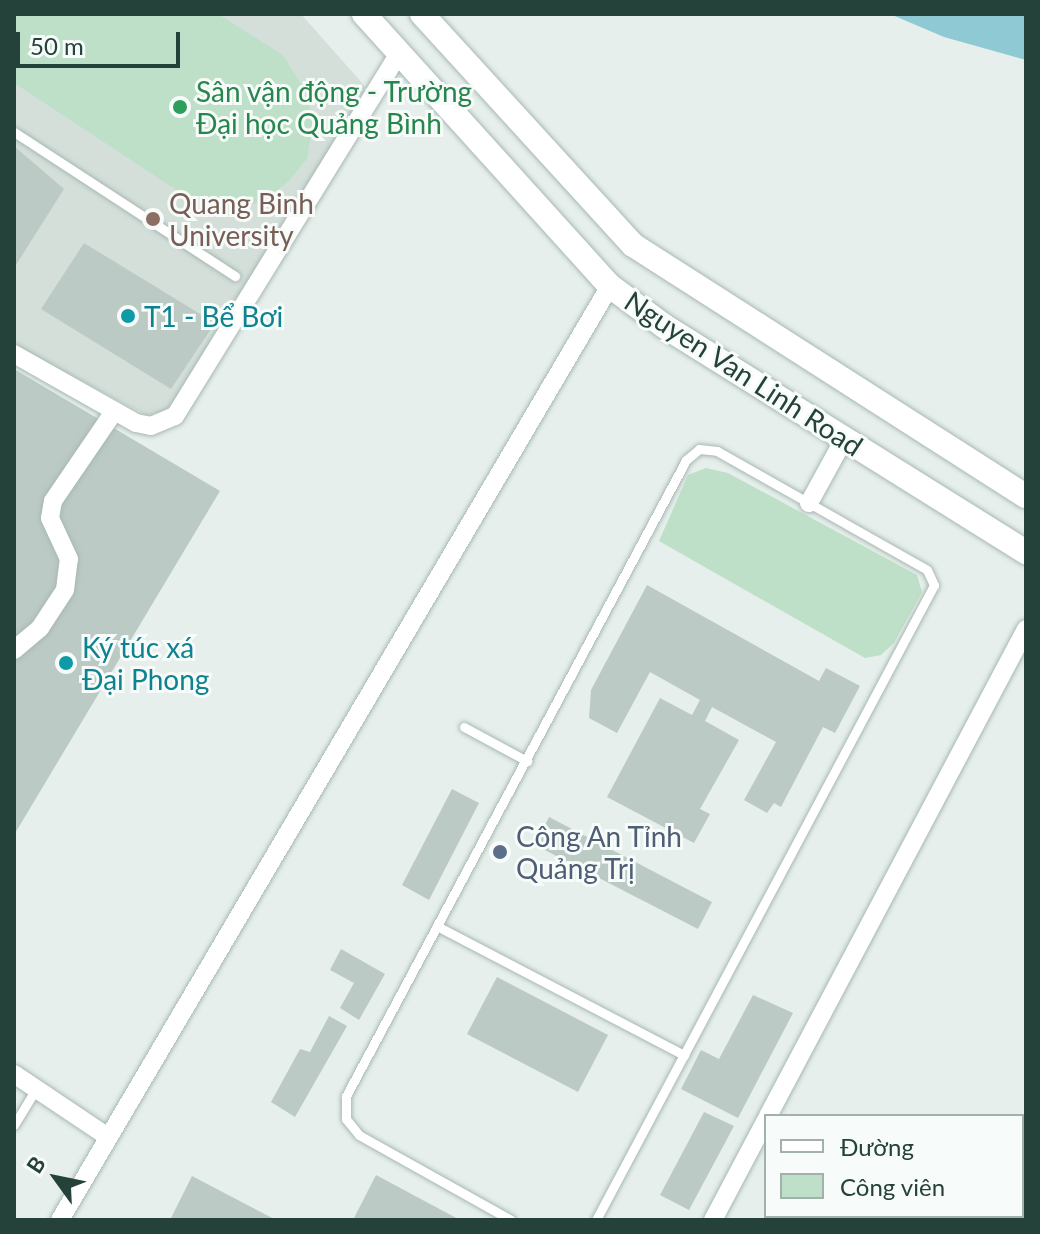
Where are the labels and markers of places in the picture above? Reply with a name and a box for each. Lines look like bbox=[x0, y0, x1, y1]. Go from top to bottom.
place label: Sân vận động - Trường Đại học Quảng Bình bbox=[196, 74, 474, 140]
marker: Sân vận động - Trường Đại học Quảng Bình bbox=[171, 98, 189, 116]
place label: Quang Binh University bbox=[169, 186, 314, 252]
marker: Quang Binh University bbox=[144, 210, 162, 228]
place label: T1 - Bể Bơi bbox=[144, 299, 283, 333]
marker: T1 - Bể Bơi bbox=[119, 307, 137, 325]
place label: Ký túc xá Đại Phong bbox=[82, 630, 209, 696]
marker: Ký túc xá Đại Phong bbox=[57, 654, 75, 672]
place label: Công An Tỉnh Quảng Trị bbox=[516, 819, 684, 885]
marker: Công An Tỉnh Quảng Trị bbox=[491, 843, 509, 861]

